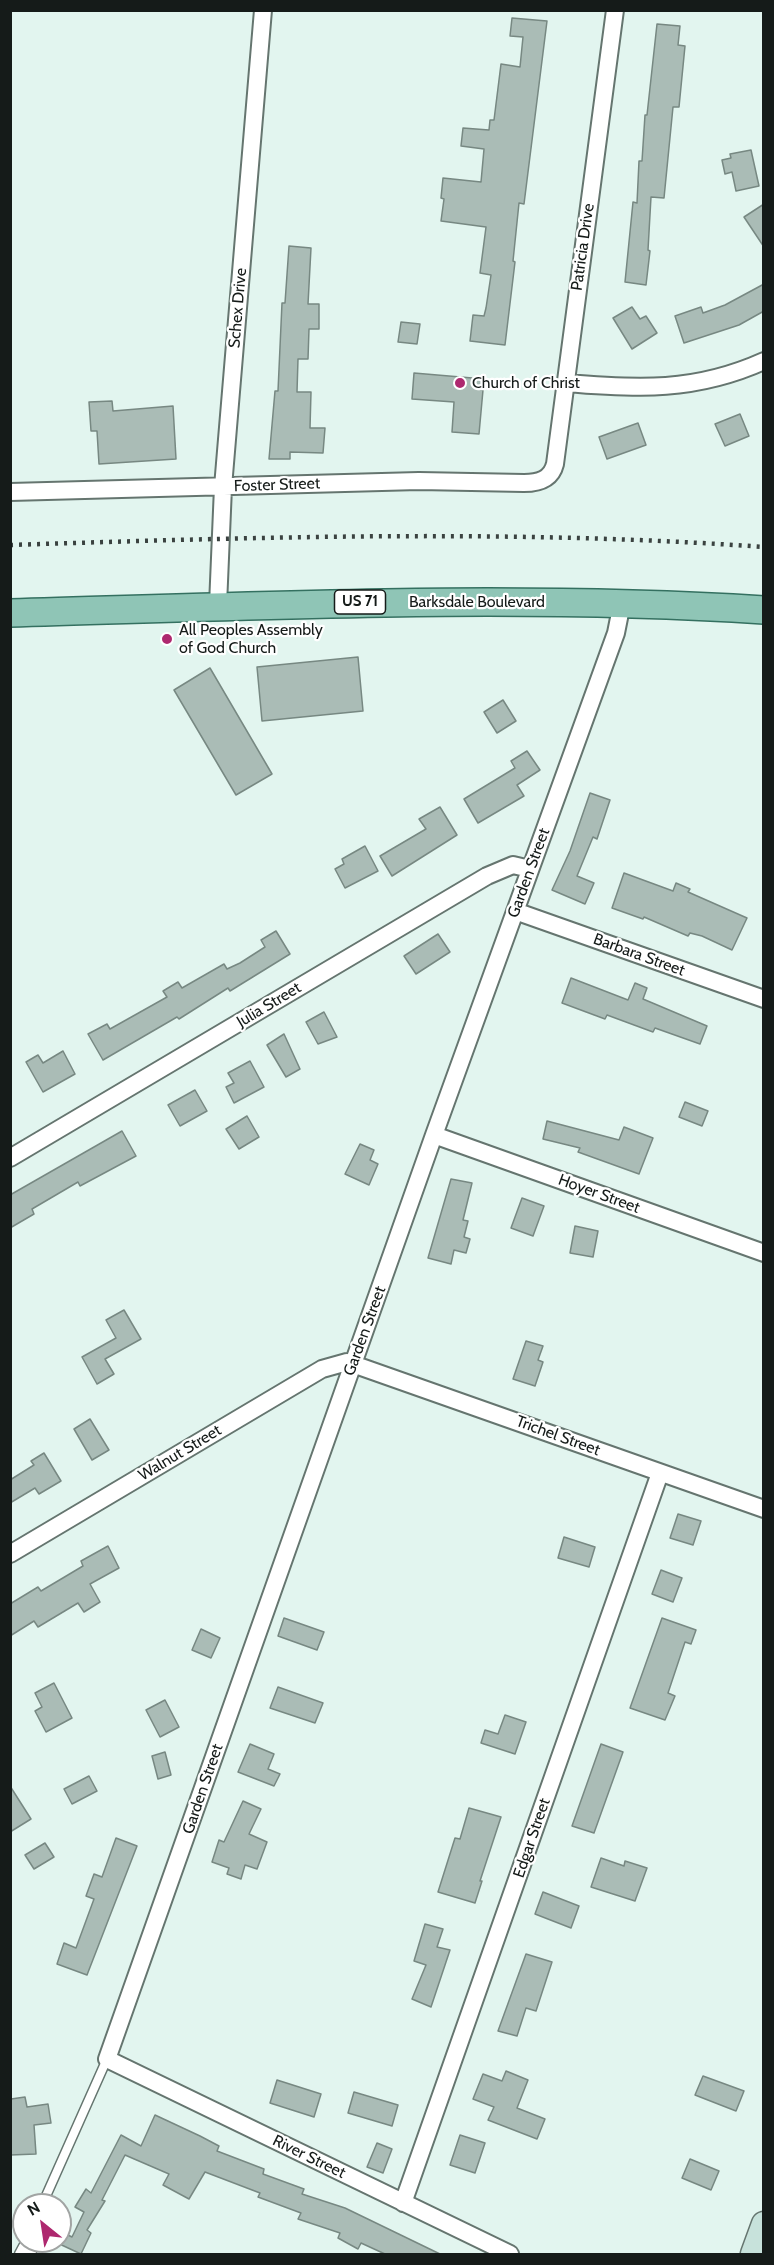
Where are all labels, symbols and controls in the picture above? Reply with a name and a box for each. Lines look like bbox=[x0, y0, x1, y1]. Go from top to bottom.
street label: Patricia Drive bbox=[567, 202, 599, 292]
street label: Schex Drive bbox=[225, 267, 251, 349]
place label: Church of Christ bbox=[472, 373, 580, 393]
marker: Church of Christ bbox=[453, 376, 467, 390]
street label: Foster Street bbox=[233, 474, 321, 496]
road number: US 71 bbox=[334, 590, 386, 614]
street label: Barksdale Boulevard bbox=[409, 592, 545, 612]
place label: All Peoples Assembly of God Church bbox=[179, 620, 323, 658]
marker: All Peoples Assembly of God Church bbox=[160, 632, 174, 646]
street label: Garden Street bbox=[504, 826, 554, 920]
street label: Barbara Street bbox=[591, 930, 687, 980]
street label: Julia Street bbox=[233, 978, 305, 1032]
street label: Hoyer Street bbox=[556, 1170, 642, 1218]
street label: Garden Street bbox=[340, 1284, 390, 1378]
street label: Trichel Street bbox=[513, 1412, 603, 1460]
street label: Walnut Street bbox=[135, 1421, 225, 1485]
street label: Garden Street bbox=[179, 1741, 227, 1837]
street label: Edgar Street bbox=[509, 1796, 555, 1880]
street label: River Street bbox=[269, 2131, 349, 2183]
north arrow bbox=[12, 2193, 72, 2253]
text: N bbox=[24, 2198, 43, 2220]

